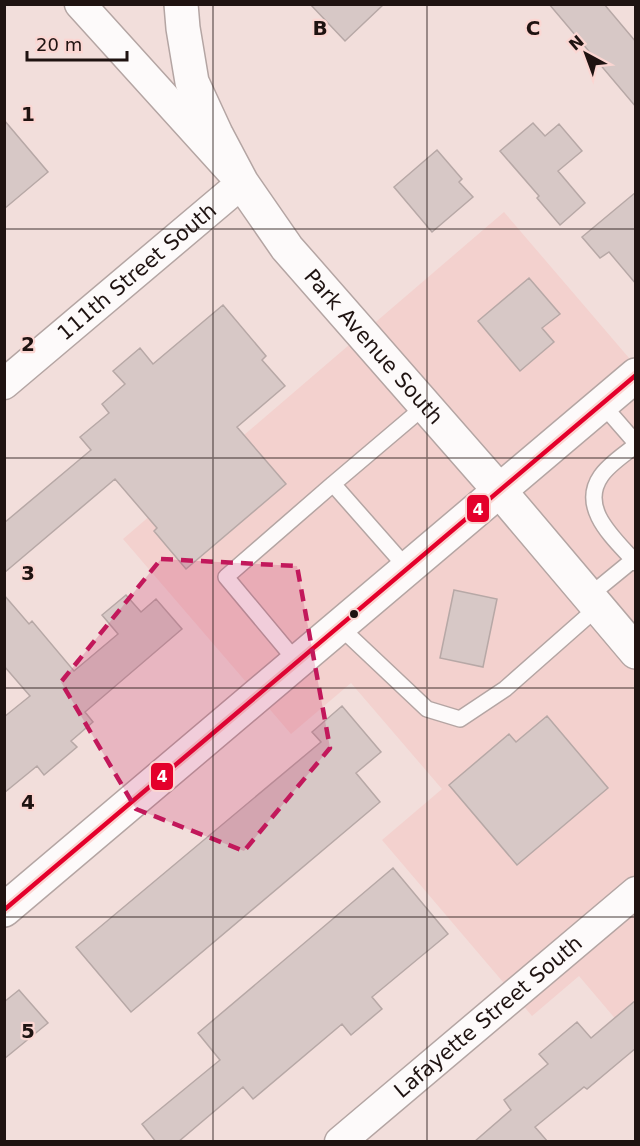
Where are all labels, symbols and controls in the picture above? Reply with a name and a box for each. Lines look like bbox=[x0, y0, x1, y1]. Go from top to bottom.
text: B bbox=[312, 16, 328, 40]
text: C bbox=[526, 16, 540, 40]
scale bar bbox=[27, 24, 128, 62]
north arrow bbox=[556, 24, 616, 84]
text: N bbox=[565, 31, 588, 55]
text: 20 m bbox=[36, 34, 82, 55]
text: 1 bbox=[21, 102, 35, 126]
street label: 111th Street South bbox=[53, 198, 221, 345]
street label: Park Avenue South bbox=[299, 264, 448, 429]
text: 2 bbox=[21, 332, 35, 356]
line badge: 4 bbox=[466, 494, 490, 523]
text: 4 bbox=[472, 500, 484, 519]
text: 3 bbox=[21, 561, 35, 585]
unlabelled marker bbox=[348, 608, 360, 620]
line badge: 4 bbox=[150, 762, 174, 791]
text: 4 bbox=[156, 767, 168, 786]
text: 4 bbox=[21, 790, 35, 814]
street label: Lafayette Street South bbox=[390, 931, 587, 1103]
text: 5 bbox=[21, 1019, 35, 1043]

